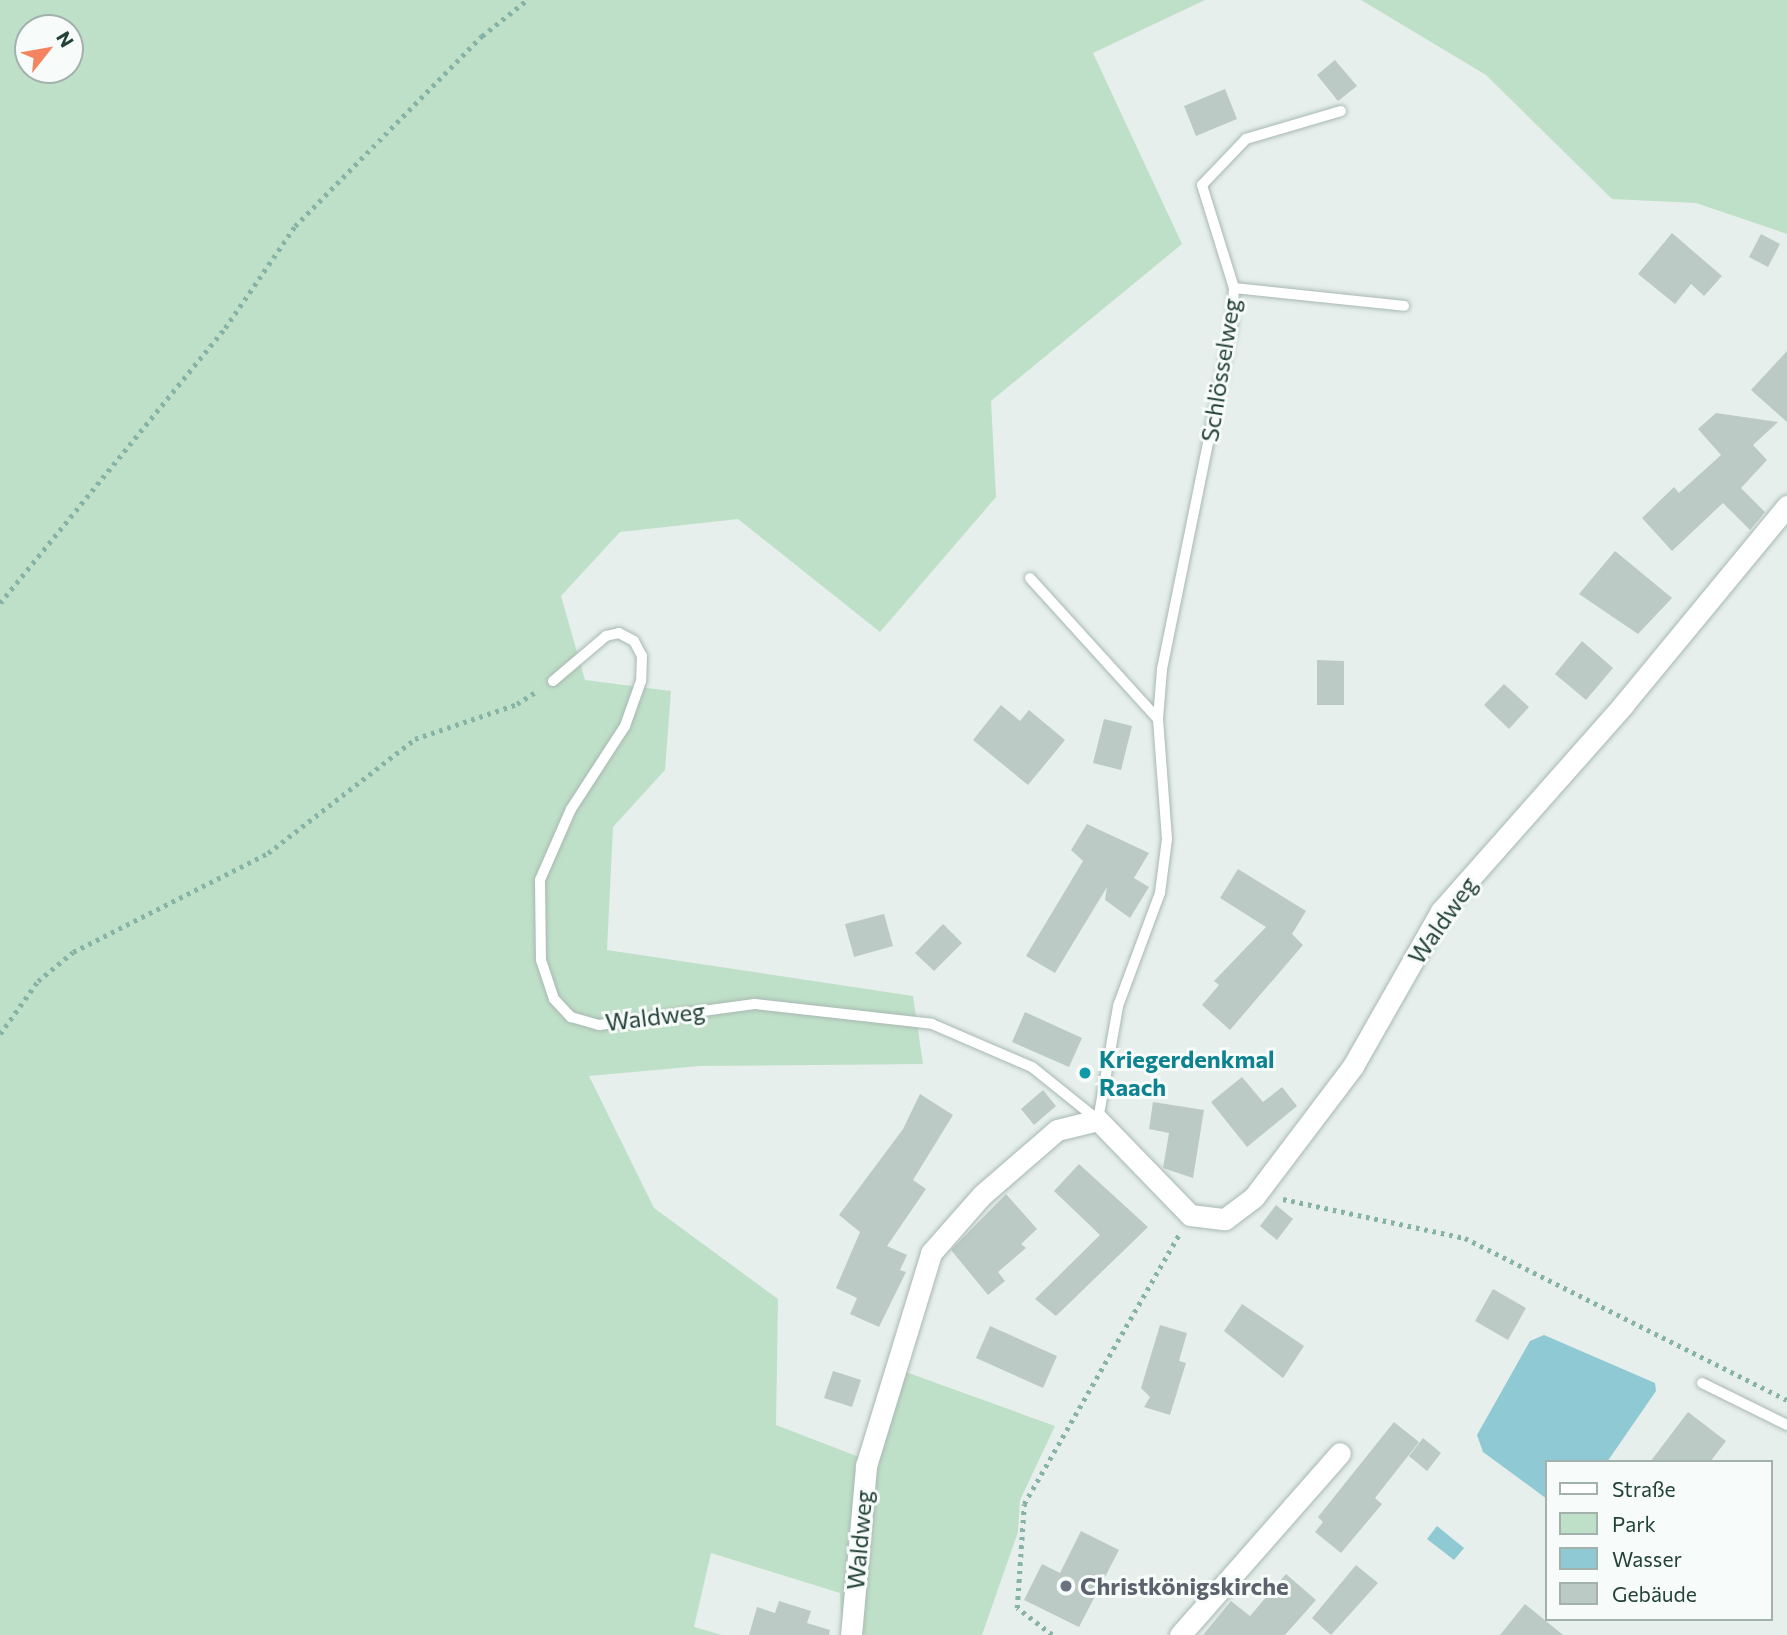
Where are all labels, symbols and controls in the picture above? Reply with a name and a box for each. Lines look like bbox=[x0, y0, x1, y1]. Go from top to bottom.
north arrow bbox=[14, 14, 84, 84]
text: N bbox=[52, 27, 79, 51]
street label: Schlösselweg bbox=[1194, 296, 1246, 444]
street label: Waldweg bbox=[1401, 871, 1483, 969]
street label: Waldweg bbox=[604, 996, 706, 1036]
place label: Kriegerdenkmal Raach bbox=[1099, 1045, 1275, 1101]
marker: Kriegerdenkmal Raach bbox=[1077, 1065, 1093, 1081]
legend bbox=[1546, 1460, 1773, 1621]
text: Straße bbox=[1612, 1476, 1676, 1501]
street label: Waldweg bbox=[840, 1489, 878, 1591]
text: Park bbox=[1612, 1511, 1656, 1536]
text: Wasser bbox=[1612, 1546, 1682, 1571]
place label: Christkönigskirche bbox=[1080, 1572, 1289, 1600]
marker: Christkönigskirche bbox=[1058, 1578, 1074, 1594]
text: Gebäude bbox=[1612, 1581, 1697, 1606]

